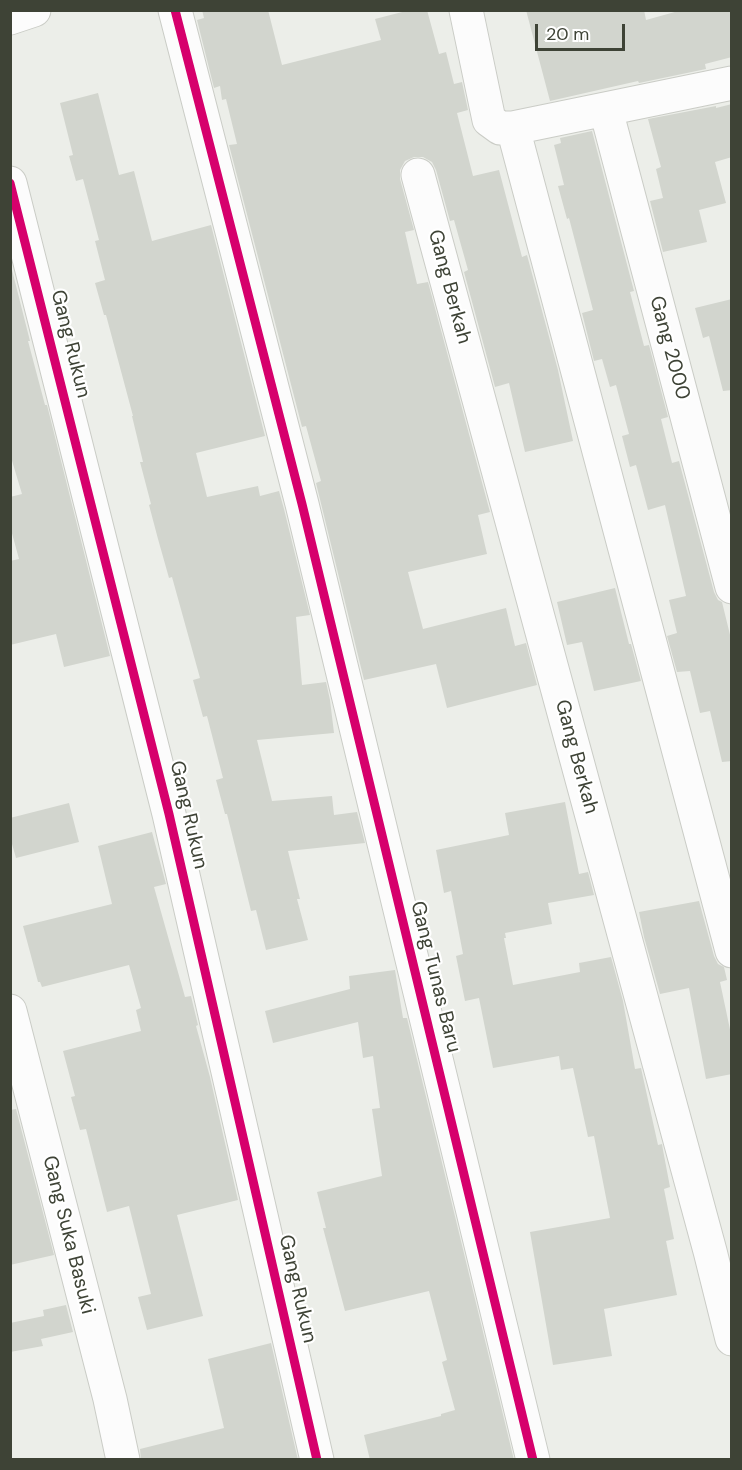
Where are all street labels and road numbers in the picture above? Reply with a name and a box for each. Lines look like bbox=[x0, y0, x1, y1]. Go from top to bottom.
street label: Gang Berkah bbox=[422, 227, 476, 347]
street label: Gang Rukun bbox=[45, 288, 95, 400]
street label: Gang 2000 bbox=[644, 294, 694, 402]
street label: Gang Berkah bbox=[549, 697, 603, 817]
street label: Gang Rukun bbox=[164, 759, 212, 871]
street label: Gang Tunas Baru bbox=[405, 899, 465, 1055]
street label: Gang Suka Basuki bbox=[37, 1153, 99, 1317]
street label: Gang Rukun bbox=[273, 1233, 321, 1345]

